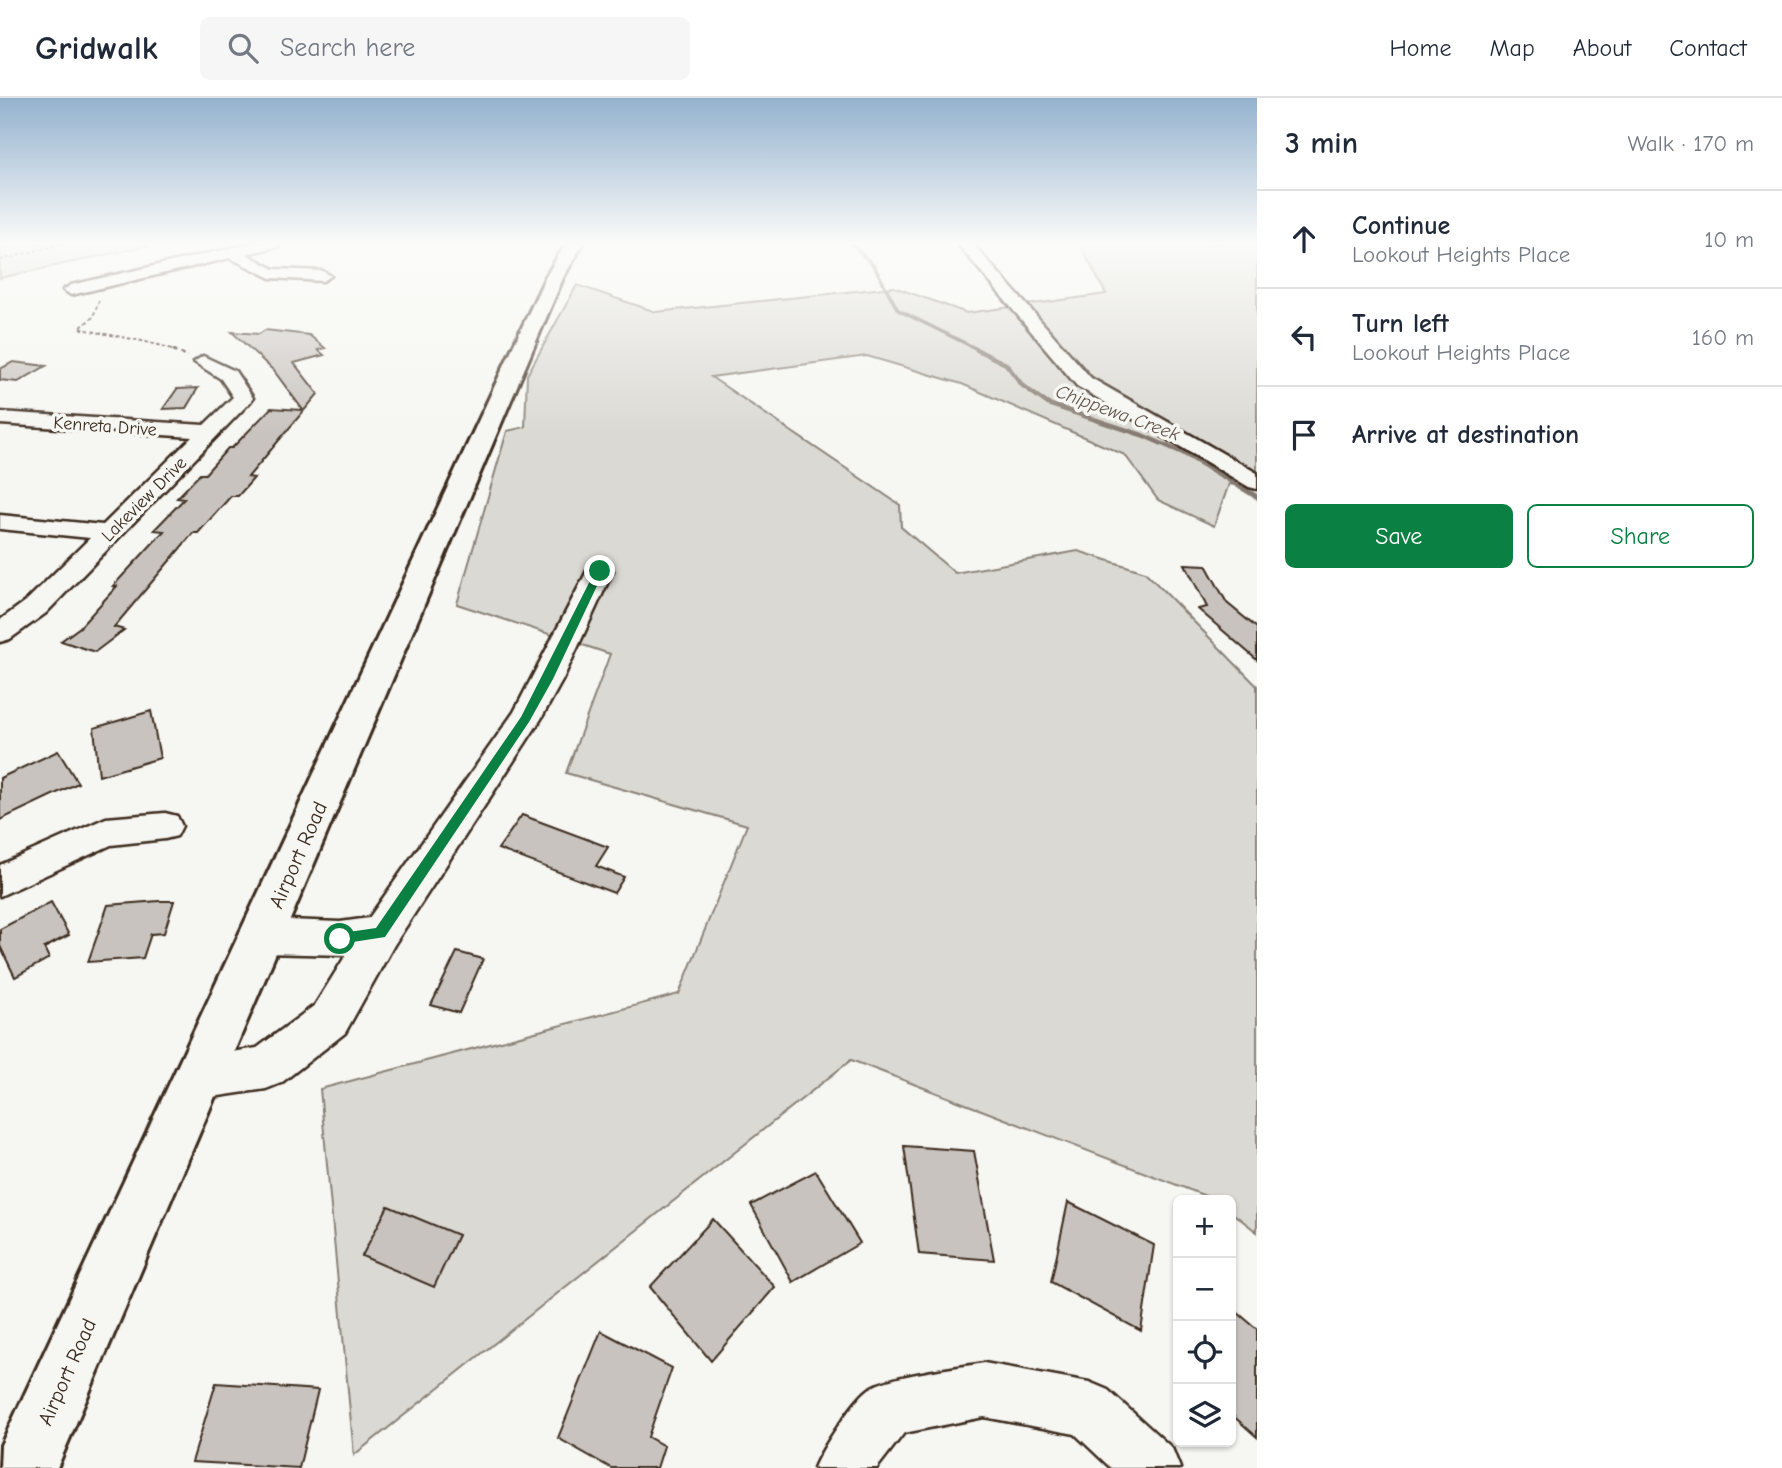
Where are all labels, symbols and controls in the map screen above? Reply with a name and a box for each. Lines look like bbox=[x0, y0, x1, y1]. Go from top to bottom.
search box bbox=[200, 17, 690, 80]
text: Gridwalk bbox=[35, 29, 158, 67]
icon: search bbox=[224, 29, 262, 67]
text: Search here bbox=[280, 33, 415, 63]
text: Home bbox=[1390, 34, 1451, 62]
text: Map bbox=[1489, 34, 1535, 62]
text: About bbox=[1573, 34, 1631, 62]
text: Contact bbox=[1669, 34, 1747, 62]
text: 3 min bbox=[1285, 126, 1358, 161]
text: Walk · 170 m bbox=[1627, 130, 1754, 157]
text: Continue bbox=[1352, 211, 1450, 241]
icon: ahead bbox=[1285, 220, 1323, 258]
text: 10 m bbox=[1704, 226, 1754, 253]
text: Lookout Heights Place bbox=[1352, 241, 1570, 268]
text: Turn left bbox=[1352, 309, 1449, 339]
icon: left bbox=[1285, 318, 1323, 356]
text: 160 m bbox=[1692, 324, 1754, 351]
text: Lookout Heights Place bbox=[1352, 339, 1570, 366]
water label: Chippewa Creek bbox=[1053, 380, 1183, 446]
street label: Kenreta Drive bbox=[53, 412, 157, 441]
icon: arrive bbox=[1285, 416, 1323, 454]
text: Arrive at destination bbox=[1352, 420, 1579, 450]
street label: Lakeview Drive bbox=[98, 453, 191, 546]
button: Save bbox=[1285, 504, 1513, 568]
button: Share bbox=[1527, 504, 1754, 568]
route end bbox=[584, 555, 615, 586]
street label: Airport Road bbox=[264, 798, 332, 912]
route start bbox=[324, 923, 355, 954]
map controls bbox=[1173, 1195, 1236, 1447]
button: + bbox=[1173, 1195, 1236, 1258]
button: − bbox=[1173, 1258, 1236, 1321]
street label: Airport Road bbox=[33, 1315, 101, 1429]
button: locate bbox=[1173, 1321, 1236, 1384]
button: layers bbox=[1173, 1384, 1236, 1447]

